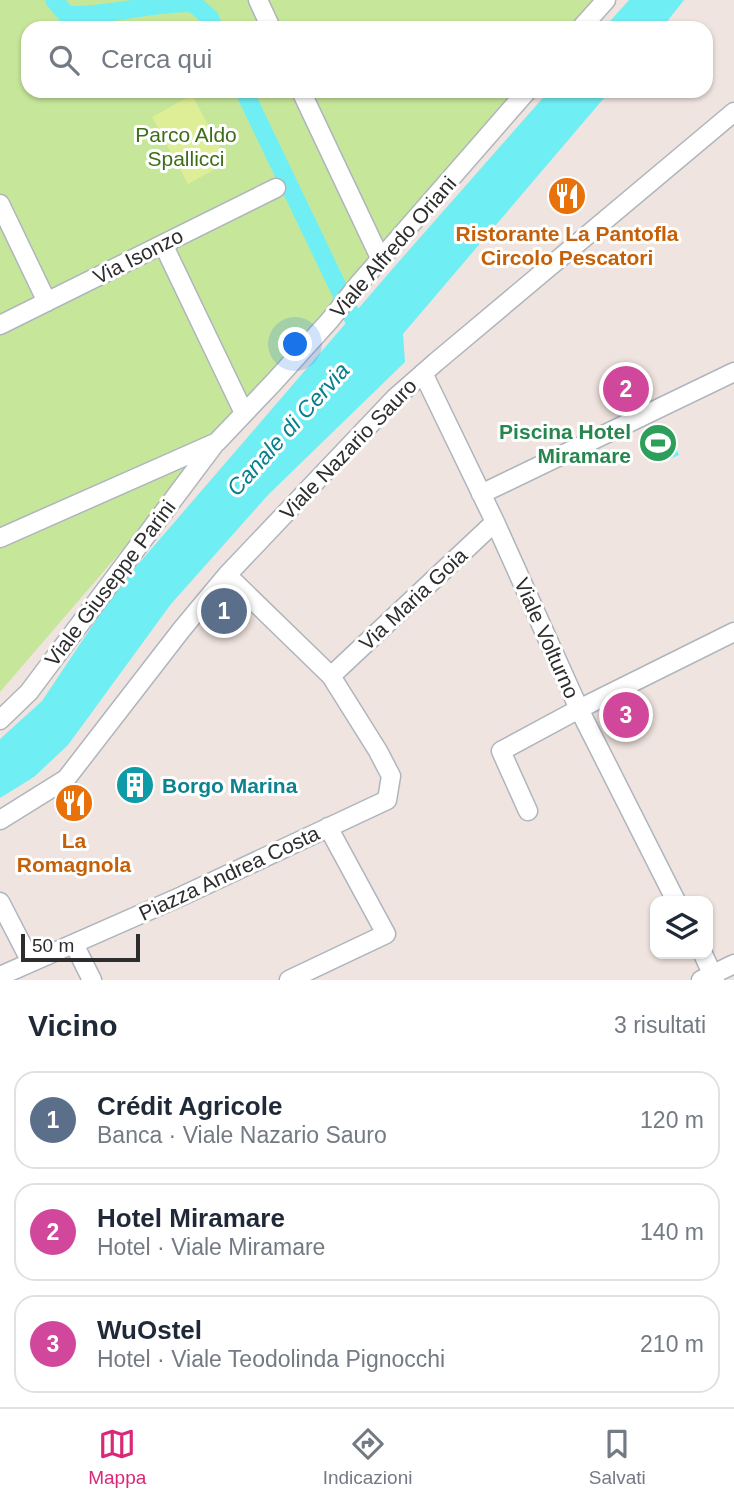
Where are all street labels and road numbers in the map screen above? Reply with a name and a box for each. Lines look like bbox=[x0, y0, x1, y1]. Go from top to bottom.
street label: Viale Alfredo Oriani bbox=[325, 172, 461, 322]
street label: Via Isonzo bbox=[89, 224, 187, 288]
street label: Viale Nazario Sauro bbox=[275, 374, 421, 524]
street label: Viale Giuseppe Parini bbox=[40, 496, 180, 670]
street label: Via Maria Goia bbox=[355, 543, 472, 655]
street label: Viale Volturno bbox=[510, 574, 584, 702]
street label: Piazza Andrea Costa bbox=[135, 821, 323, 925]

